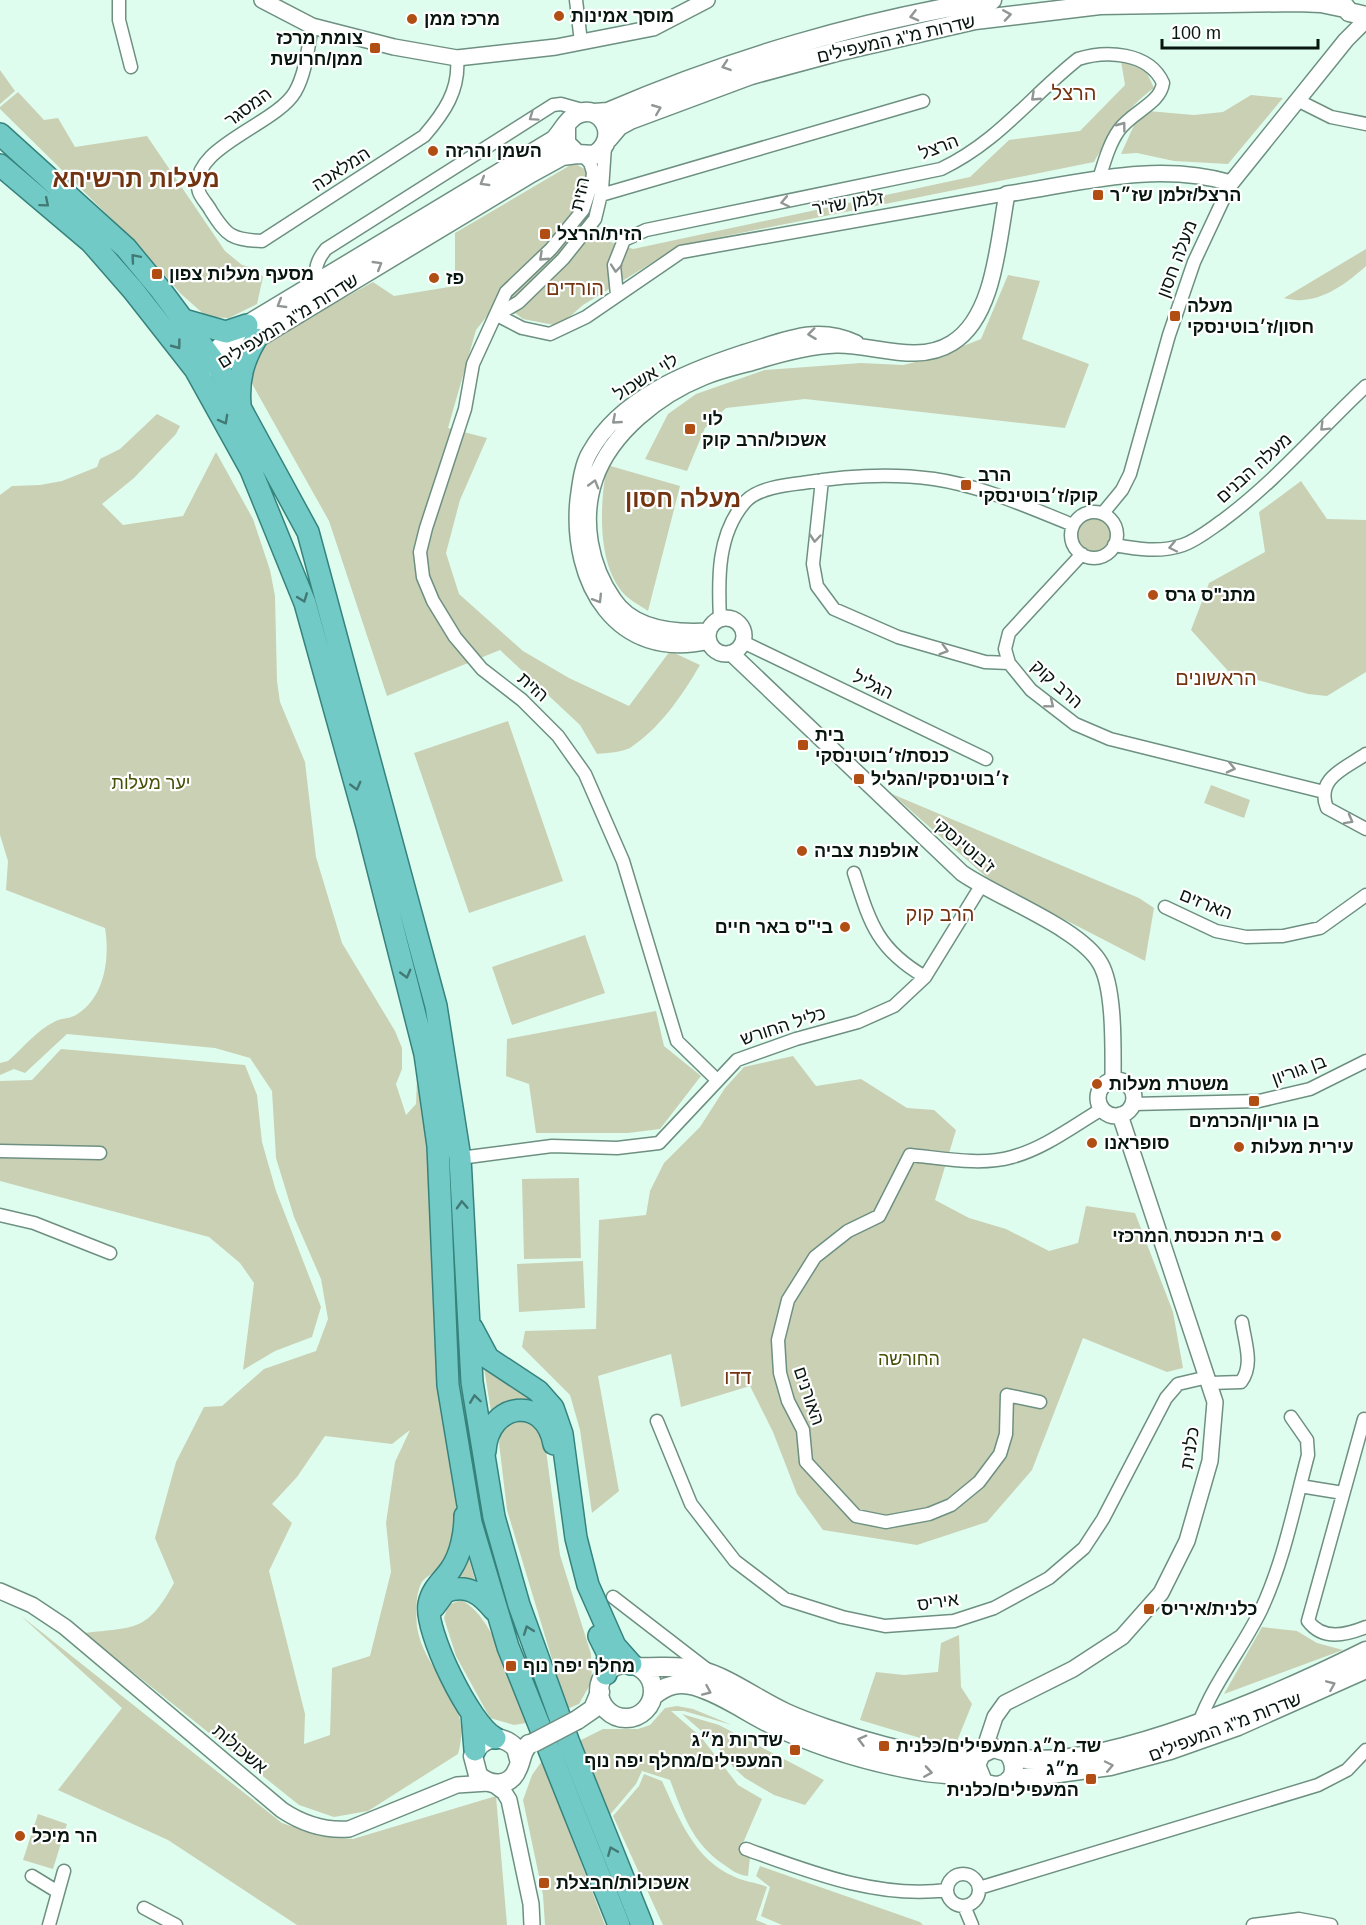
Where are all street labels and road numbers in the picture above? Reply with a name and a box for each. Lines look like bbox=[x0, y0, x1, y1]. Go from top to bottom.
street label: שדרות מ"ג המעפילים bbox=[815, 11, 977, 67]
street label: המסגר bbox=[221, 83, 275, 131]
street label: הרצל bbox=[917, 130, 961, 164]
street label: המלאכה bbox=[308, 143, 374, 195]
street label: הזית bbox=[567, 175, 593, 213]
street label: זלמן שז"ר bbox=[811, 187, 885, 219]
street label: מעלה חסון bbox=[1153, 217, 1201, 301]
street label: שדרות מ"ג המעפילים bbox=[214, 270, 362, 372]
street label: לוי אשכול bbox=[610, 350, 682, 404]
street label: מעלה הבנים bbox=[1212, 429, 1296, 507]
street label: הרב קוק bbox=[1027, 656, 1087, 712]
street label: הגליל bbox=[850, 667, 896, 703]
street label: הזית bbox=[514, 668, 552, 706]
street label: ז'בוטינסקי bbox=[929, 813, 999, 877]
street label: הארזים bbox=[1177, 884, 1235, 924]
street label: כליל החורש bbox=[738, 1003, 828, 1049]
street label: בן גוריון bbox=[1269, 1051, 1329, 1089]
street label: האורנים bbox=[790, 1364, 828, 1428]
street label: כלנית bbox=[1177, 1426, 1203, 1470]
street label: איריס bbox=[916, 1589, 961, 1615]
street label: שדרות מ"ג המעפילים bbox=[1146, 1689, 1304, 1765]
street label: אשכולות bbox=[209, 1720, 272, 1778]

